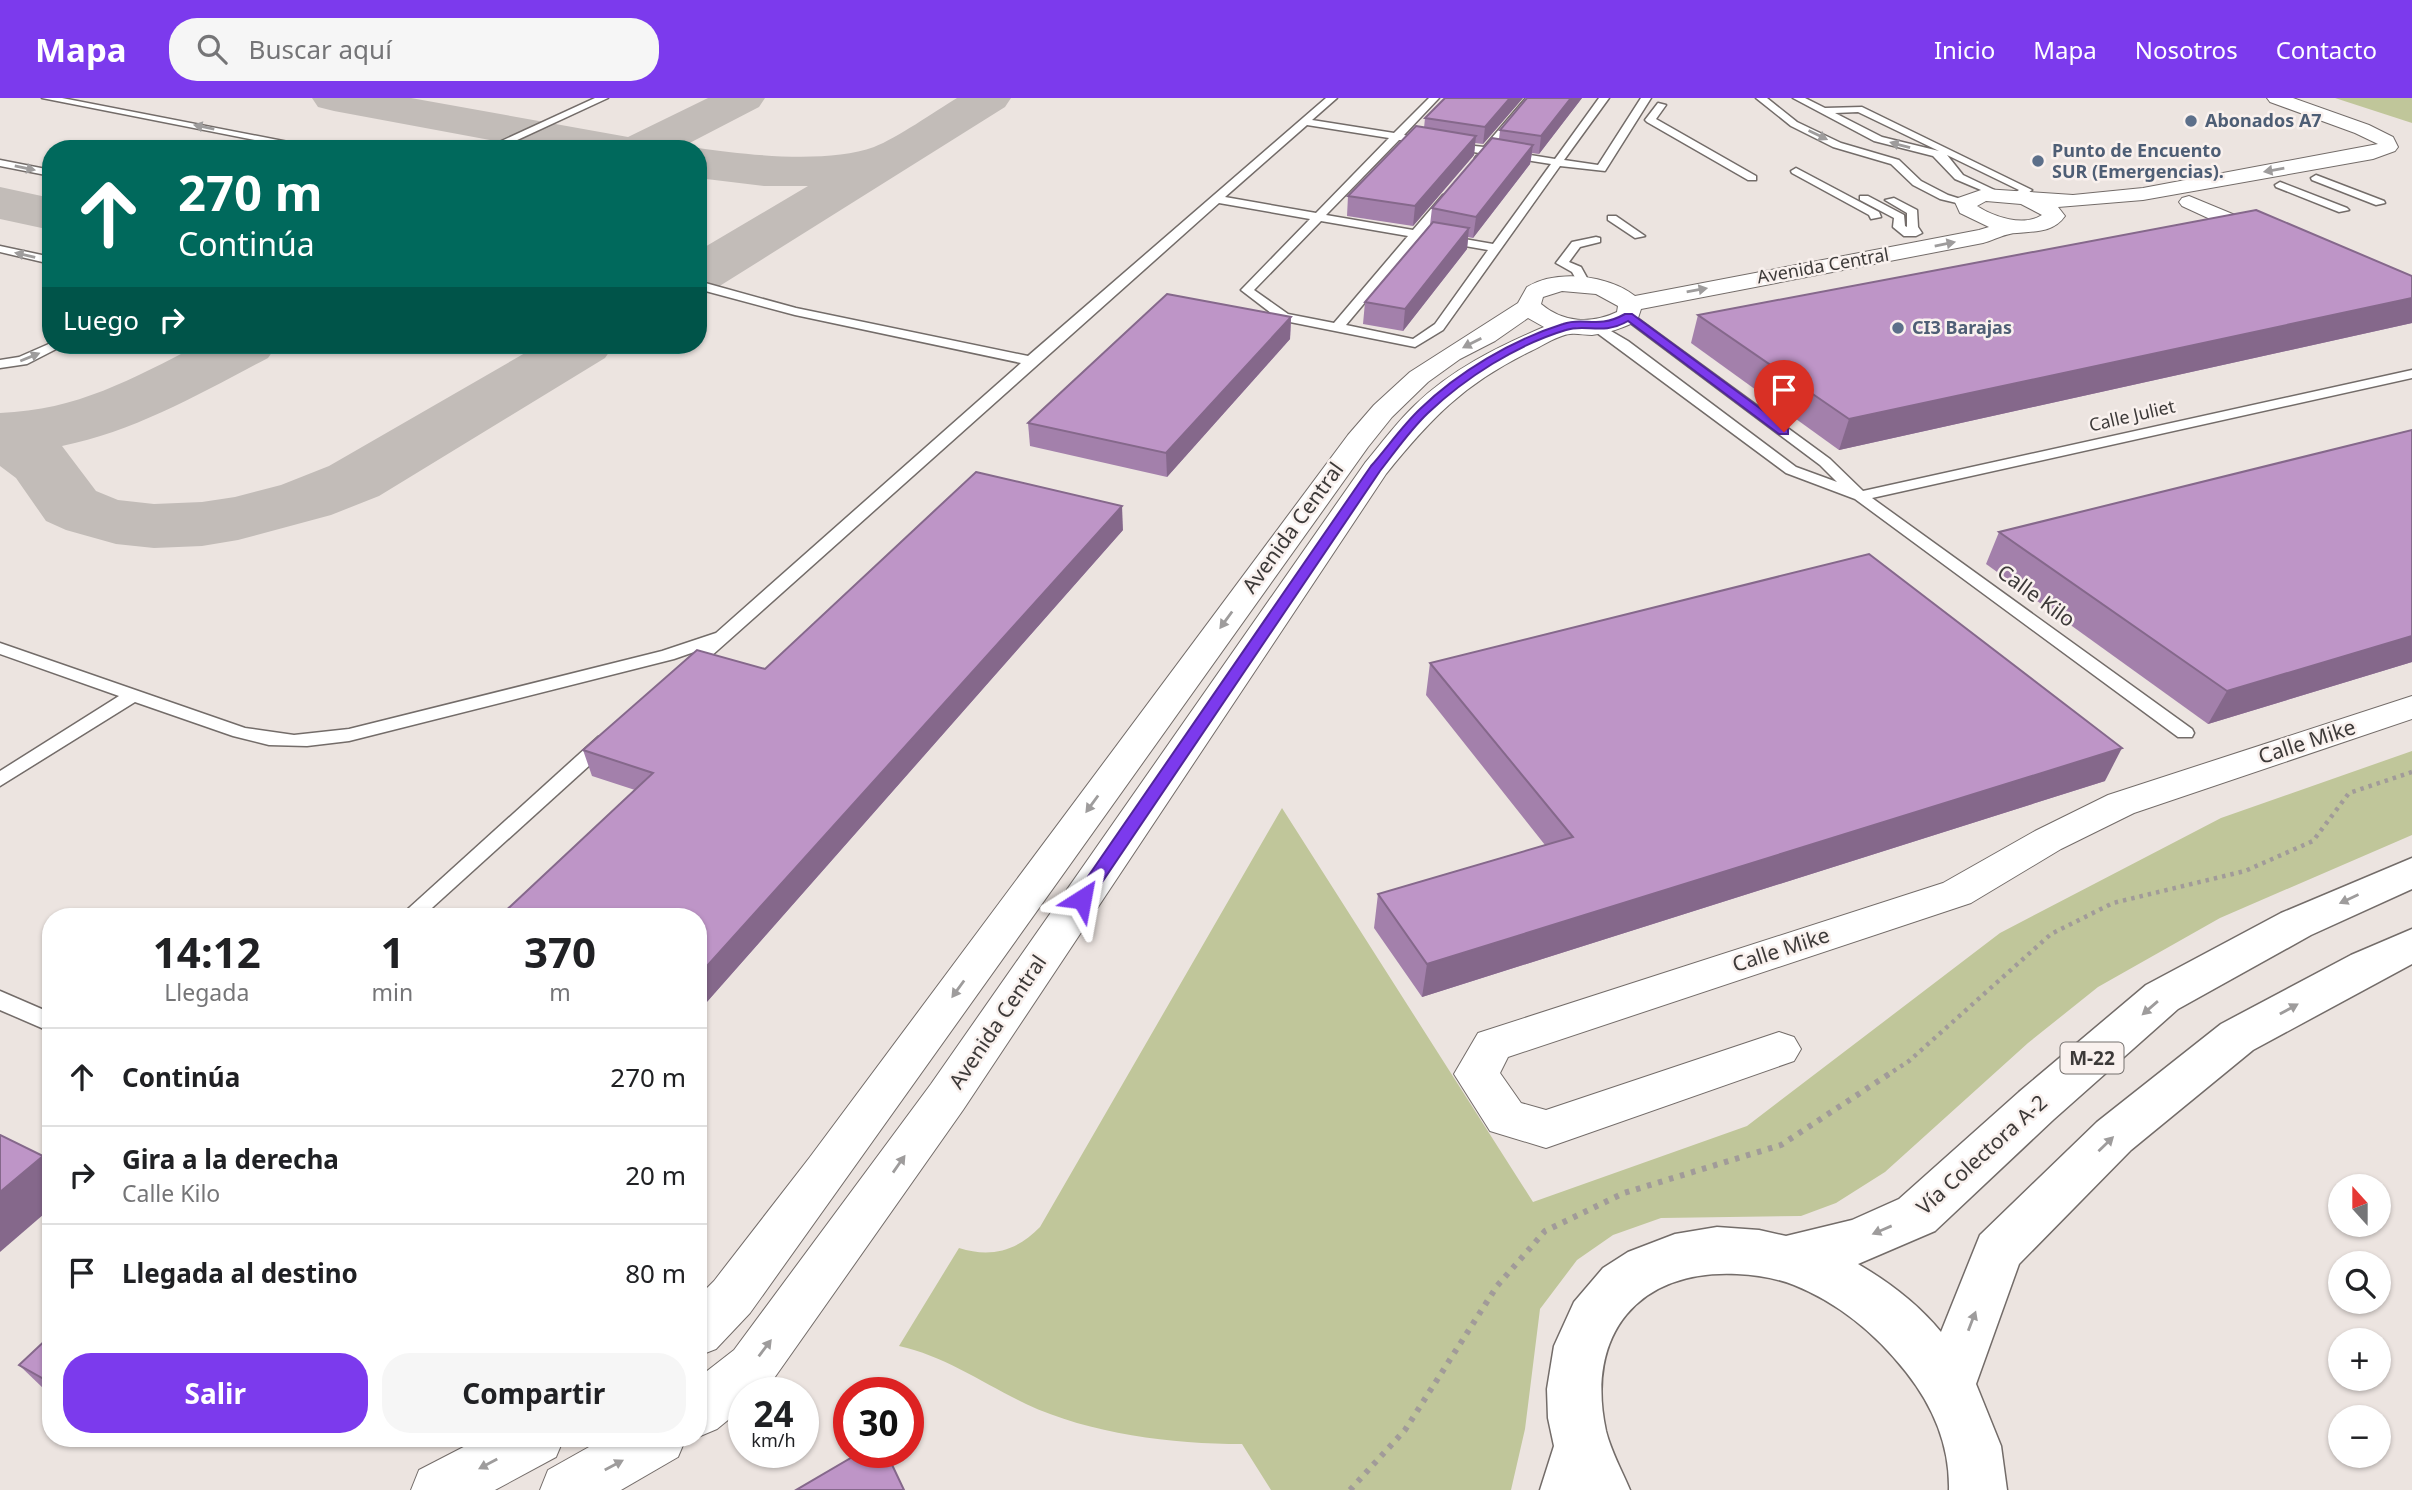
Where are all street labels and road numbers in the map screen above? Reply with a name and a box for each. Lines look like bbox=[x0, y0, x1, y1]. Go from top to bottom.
street label: Avenida Central bbox=[1755, 242, 1891, 288]
street label: Calle Juliet bbox=[2086, 393, 2178, 437]
street label: Avenida Central bbox=[1235, 456, 1349, 599]
street label: Calle Kilo bbox=[1992, 557, 2081, 633]
street label: Calle Mike bbox=[2254, 712, 2359, 770]
street label: Calle Mike bbox=[1728, 920, 1833, 978]
street label: Avenida Central bbox=[942, 949, 1052, 1094]
road number: M-22 bbox=[2060, 1042, 2124, 1074]
street label: Vía Colectora A-2 bbox=[1910, 1088, 2053, 1220]

